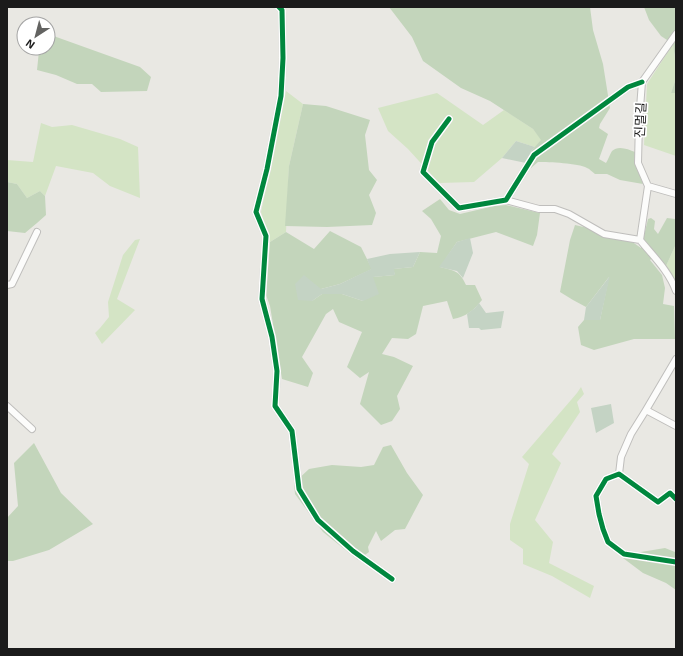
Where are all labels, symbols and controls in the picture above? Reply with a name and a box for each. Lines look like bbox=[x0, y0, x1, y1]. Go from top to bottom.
north arrow bbox=[16, 16, 56, 56]
text: N bbox=[23, 37, 37, 52]
street label: 진멀길 bbox=[631, 102, 649, 138]

